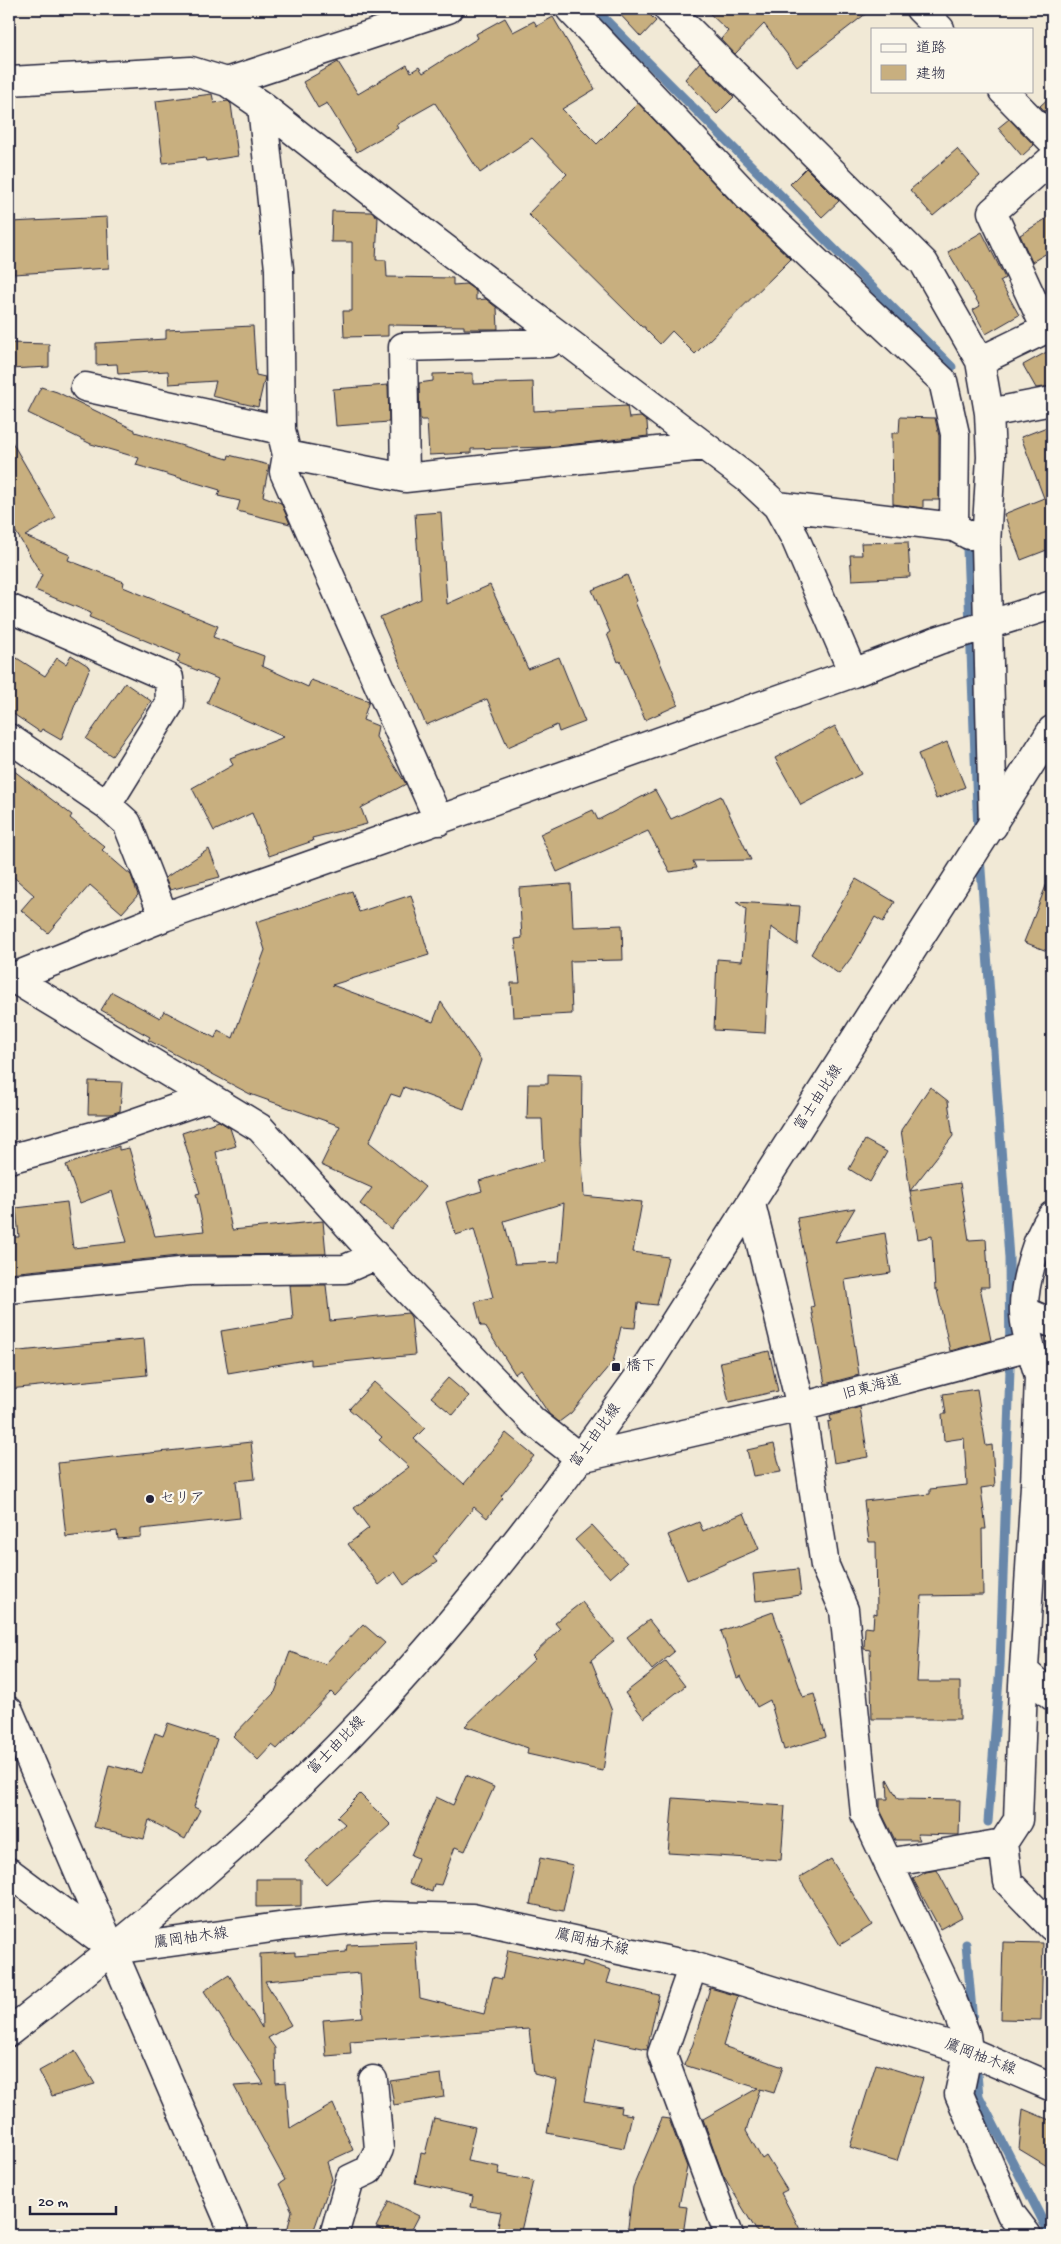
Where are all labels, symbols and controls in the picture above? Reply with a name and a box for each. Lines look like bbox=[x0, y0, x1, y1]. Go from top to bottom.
legend bbox=[871, 28, 1034, 92]
text: 道路 bbox=[916, 40, 946, 58]
text: 建物 bbox=[916, 66, 946, 84]
street label: 富士由比線 bbox=[790, 1061, 847, 1134]
place label: 橋下 bbox=[626, 1358, 656, 1376]
marker: 橋下 bbox=[610, 1361, 622, 1373]
street label: 旧東海道 bbox=[840, 1371, 903, 1404]
street label: 富士由比線 bbox=[566, 1400, 625, 1472]
place label: セリア bbox=[160, 1490, 205, 1508]
marker: セリア bbox=[144, 1493, 156, 1505]
street label: 富士由比線 bbox=[304, 1712, 370, 1779]
street label: 鷹岡柚木線 bbox=[152, 1924, 229, 1953]
street label: 鷹岡柚木線 bbox=[553, 1925, 631, 1960]
street label: 鷹岡柚木線 bbox=[942, 2035, 1019, 2080]
scale bar bbox=[30, 2184, 116, 2216]
text: 20 m bbox=[38, 2194, 68, 2212]

